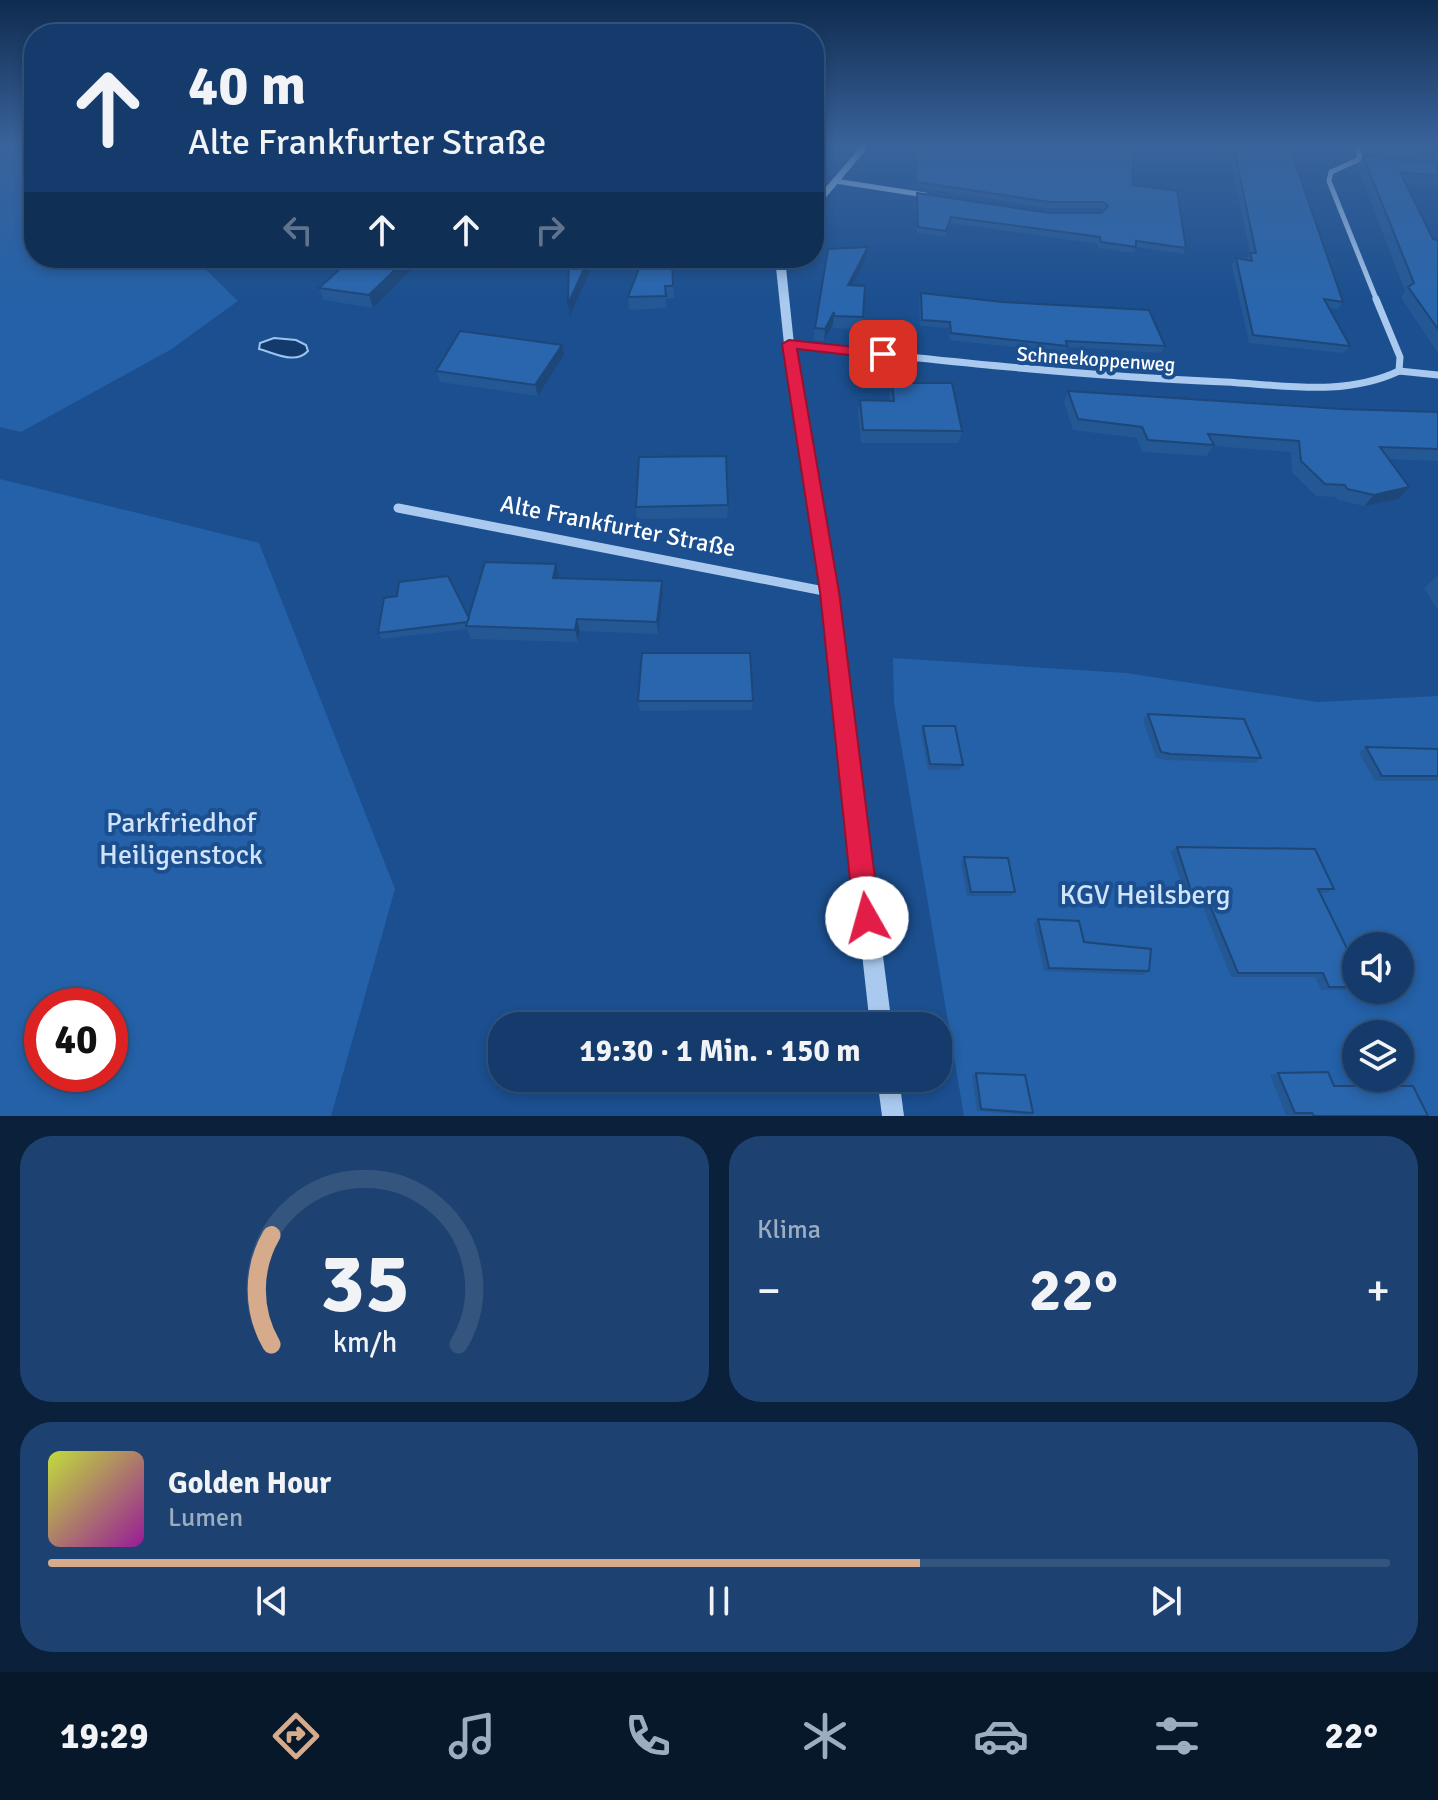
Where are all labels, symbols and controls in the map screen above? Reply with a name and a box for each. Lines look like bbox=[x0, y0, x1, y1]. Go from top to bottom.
text: 40 m bbox=[188, 51, 306, 120]
icon: ahead bbox=[56, 56, 160, 160]
text: Alte Frankfurter Straße bbox=[188, 120, 546, 165]
icon: left bbox=[276, 208, 320, 252]
icon: ahead bbox=[360, 208, 404, 252]
icon: ahead bbox=[444, 208, 488, 252]
icon: right bbox=[528, 208, 572, 252]
pin bbox=[849, 320, 917, 388]
icon: arrive bbox=[861, 332, 905, 376]
street label: Schneekoppenweg bbox=[1016, 341, 1176, 378]
street label: Alte Frankfurter Straße bbox=[498, 488, 738, 564]
park label: Parkfriedhof Heiligenstock bbox=[99, 806, 263, 872]
position arrow bbox=[825, 876, 909, 960]
park label: KGV Heilsberg bbox=[1060, 878, 1230, 912]
map controls bbox=[1342, 932, 1414, 1092]
button: sound bbox=[1342, 932, 1414, 1004]
speed limit sign: 40 bbox=[24, 988, 128, 1092]
button: layers bbox=[1342, 1020, 1414, 1092]
text: 19:30 · 1 Min. · 150 m bbox=[579, 1033, 861, 1070]
text: Klima bbox=[757, 1214, 821, 1246]
text: 35 bbox=[320, 1233, 409, 1335]
text: 22° bbox=[1029, 1254, 1118, 1328]
text: − bbox=[757, 1264, 781, 1318]
text: + bbox=[1366, 1264, 1390, 1318]
text: km/h bbox=[332, 1325, 397, 1360]
text: Golden Hour bbox=[168, 1465, 331, 1502]
text: Lumen bbox=[168, 1502, 243, 1534]
icon: previous bbox=[250, 1579, 294, 1623]
icon: pause bbox=[697, 1579, 741, 1623]
icon: next bbox=[1144, 1579, 1188, 1623]
icon: directions bbox=[268, 1708, 324, 1764]
icon: music bbox=[444, 1708, 500, 1764]
icon: phone bbox=[620, 1708, 676, 1764]
icon: climate bbox=[797, 1708, 853, 1764]
icon: car bbox=[973, 1708, 1029, 1764]
icon: filters bbox=[1149, 1708, 1205, 1764]
text: 19:29 bbox=[60, 1714, 148, 1759]
text: 22° bbox=[1325, 1714, 1378, 1759]

